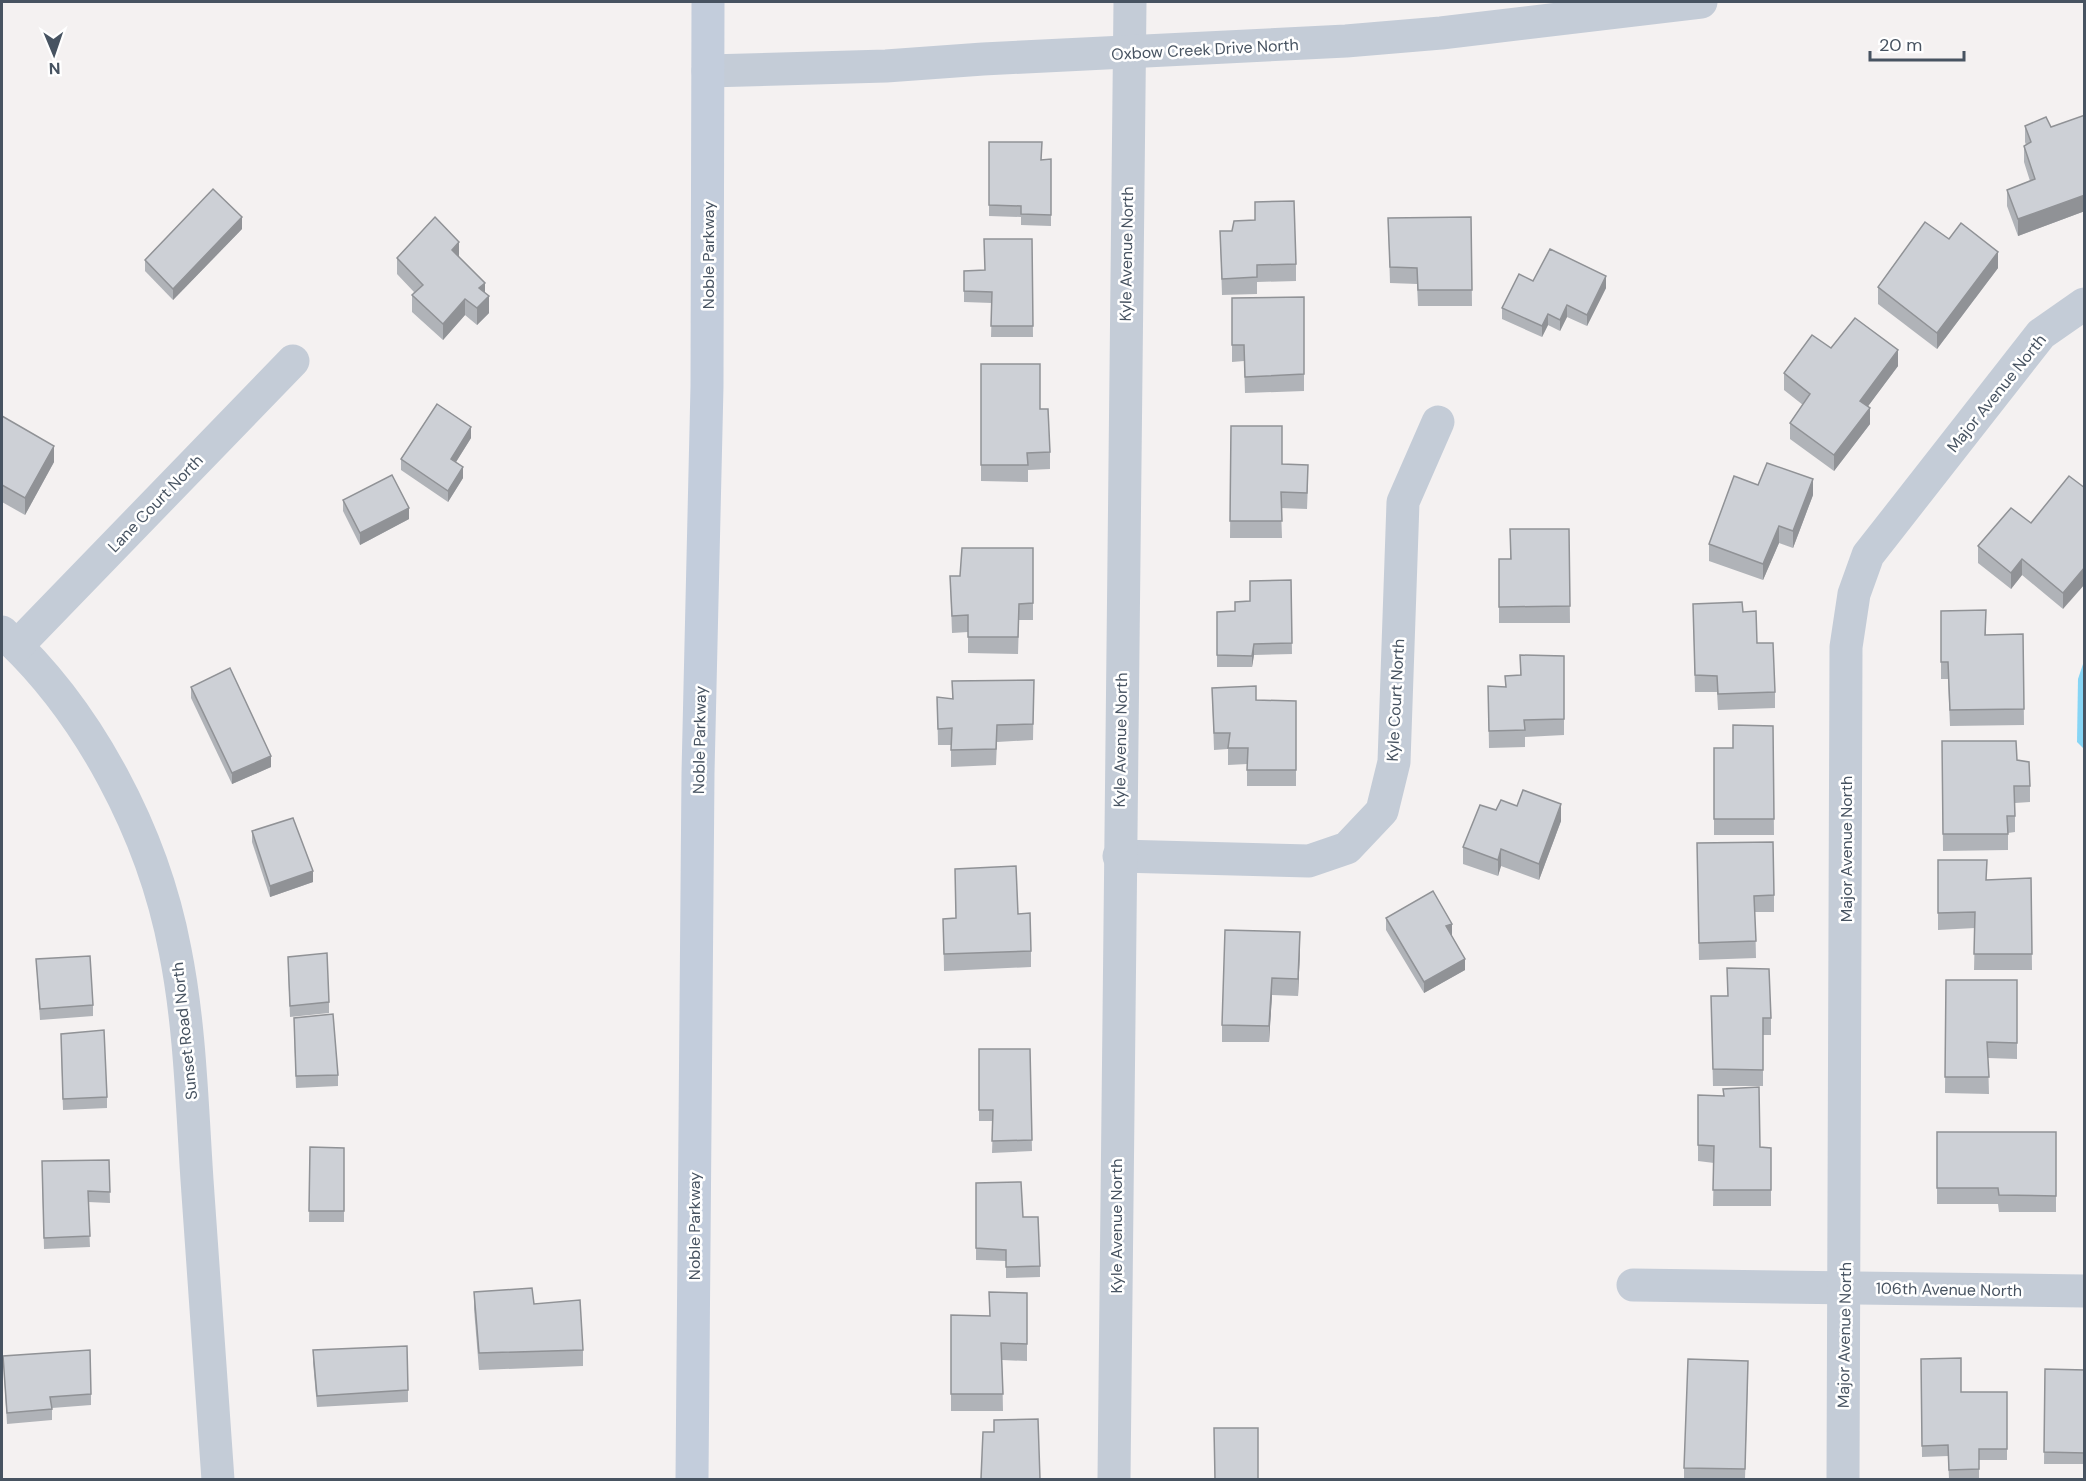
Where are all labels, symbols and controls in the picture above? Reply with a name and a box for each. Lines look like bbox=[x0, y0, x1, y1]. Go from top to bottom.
north arrow bbox=[24, 24, 84, 84]
scale bar bbox=[1870, 24, 1964, 62]
text: 20 m bbox=[1879, 33, 1922, 57]
street label: Oxbow Creek Drive North bbox=[1111, 34, 1299, 65]
text: N bbox=[48, 58, 61, 79]
street label: Kyle Avenue North bbox=[1115, 186, 1138, 322]
street label: Noble Parkway bbox=[698, 201, 719, 309]
street label: Major Avenue North bbox=[1942, 330, 2051, 457]
street label: Lane Court North bbox=[103, 450, 207, 557]
street label: Kyle Court North bbox=[1382, 638, 1409, 762]
street label: Kyle Avenue North bbox=[1109, 672, 1132, 808]
street label: Noble Parkway bbox=[688, 686, 711, 794]
street label: Major Avenue North bbox=[1836, 776, 1857, 922]
street label: Sunset Road North bbox=[167, 961, 202, 1101]
street label: Kyle Avenue North bbox=[1106, 1159, 1127, 1293]
street label: Noble Parkway bbox=[684, 1172, 705, 1280]
street label: Major Avenue North bbox=[1833, 1262, 1856, 1408]
street label: 106th Avenue North bbox=[1876, 1278, 2022, 1301]

